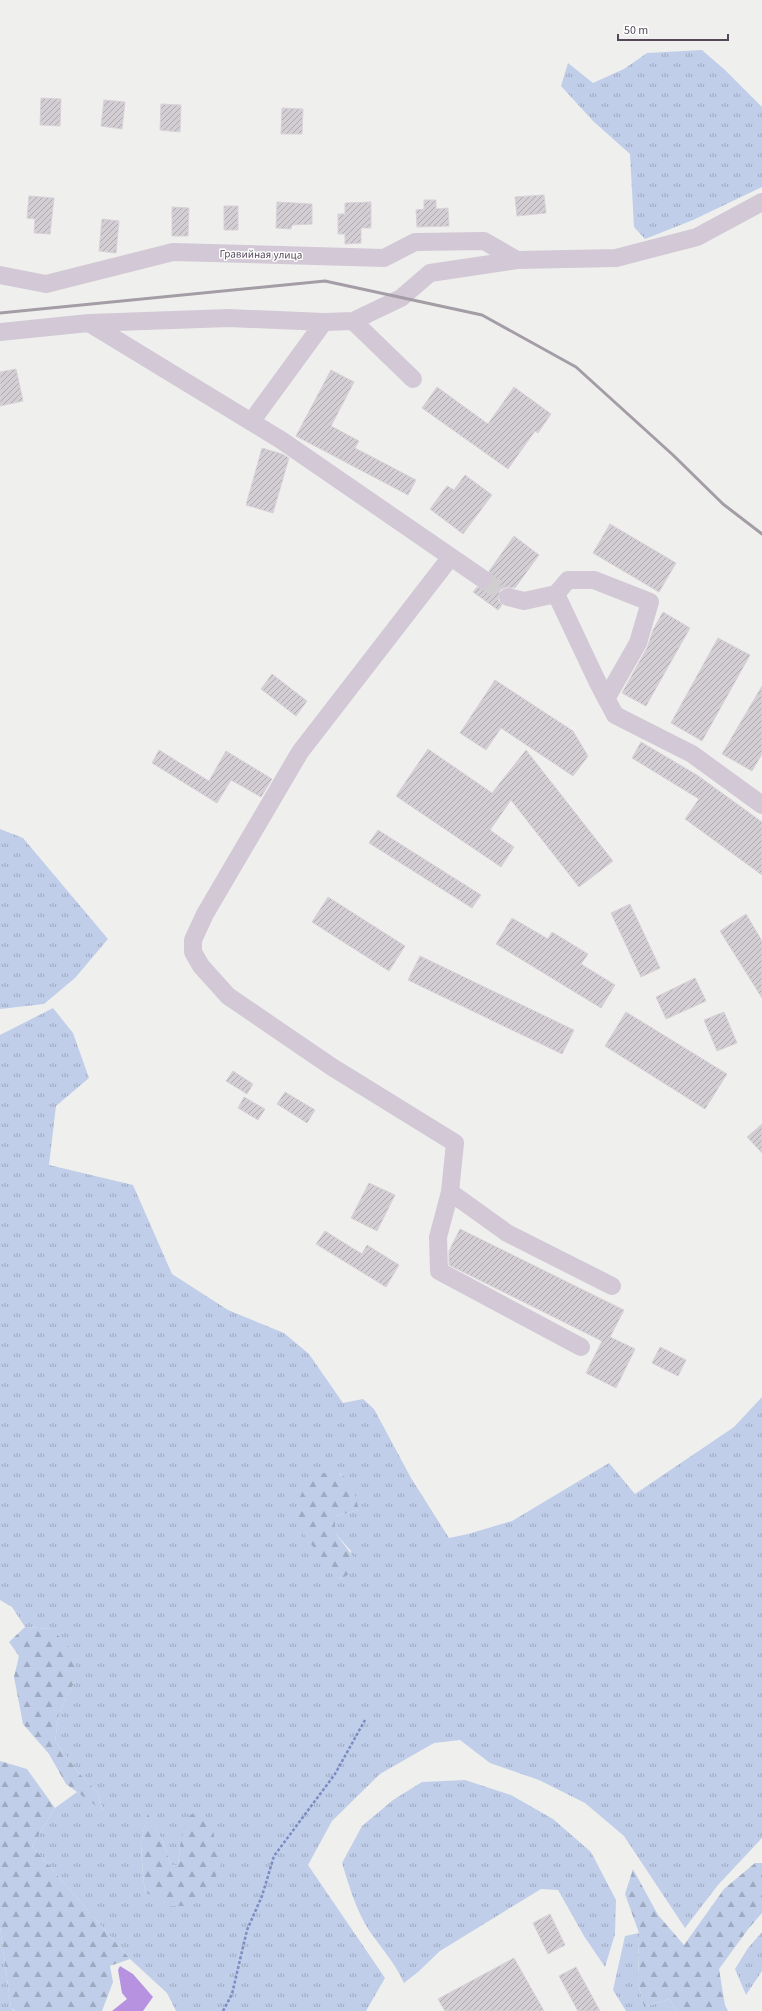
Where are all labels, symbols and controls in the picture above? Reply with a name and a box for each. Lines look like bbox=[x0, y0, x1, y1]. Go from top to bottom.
scale bar bbox=[618, 16, 728, 42]
text: 50 m bbox=[624, 22, 648, 39]
street label: Гравийная улица bbox=[219, 246, 303, 263]

